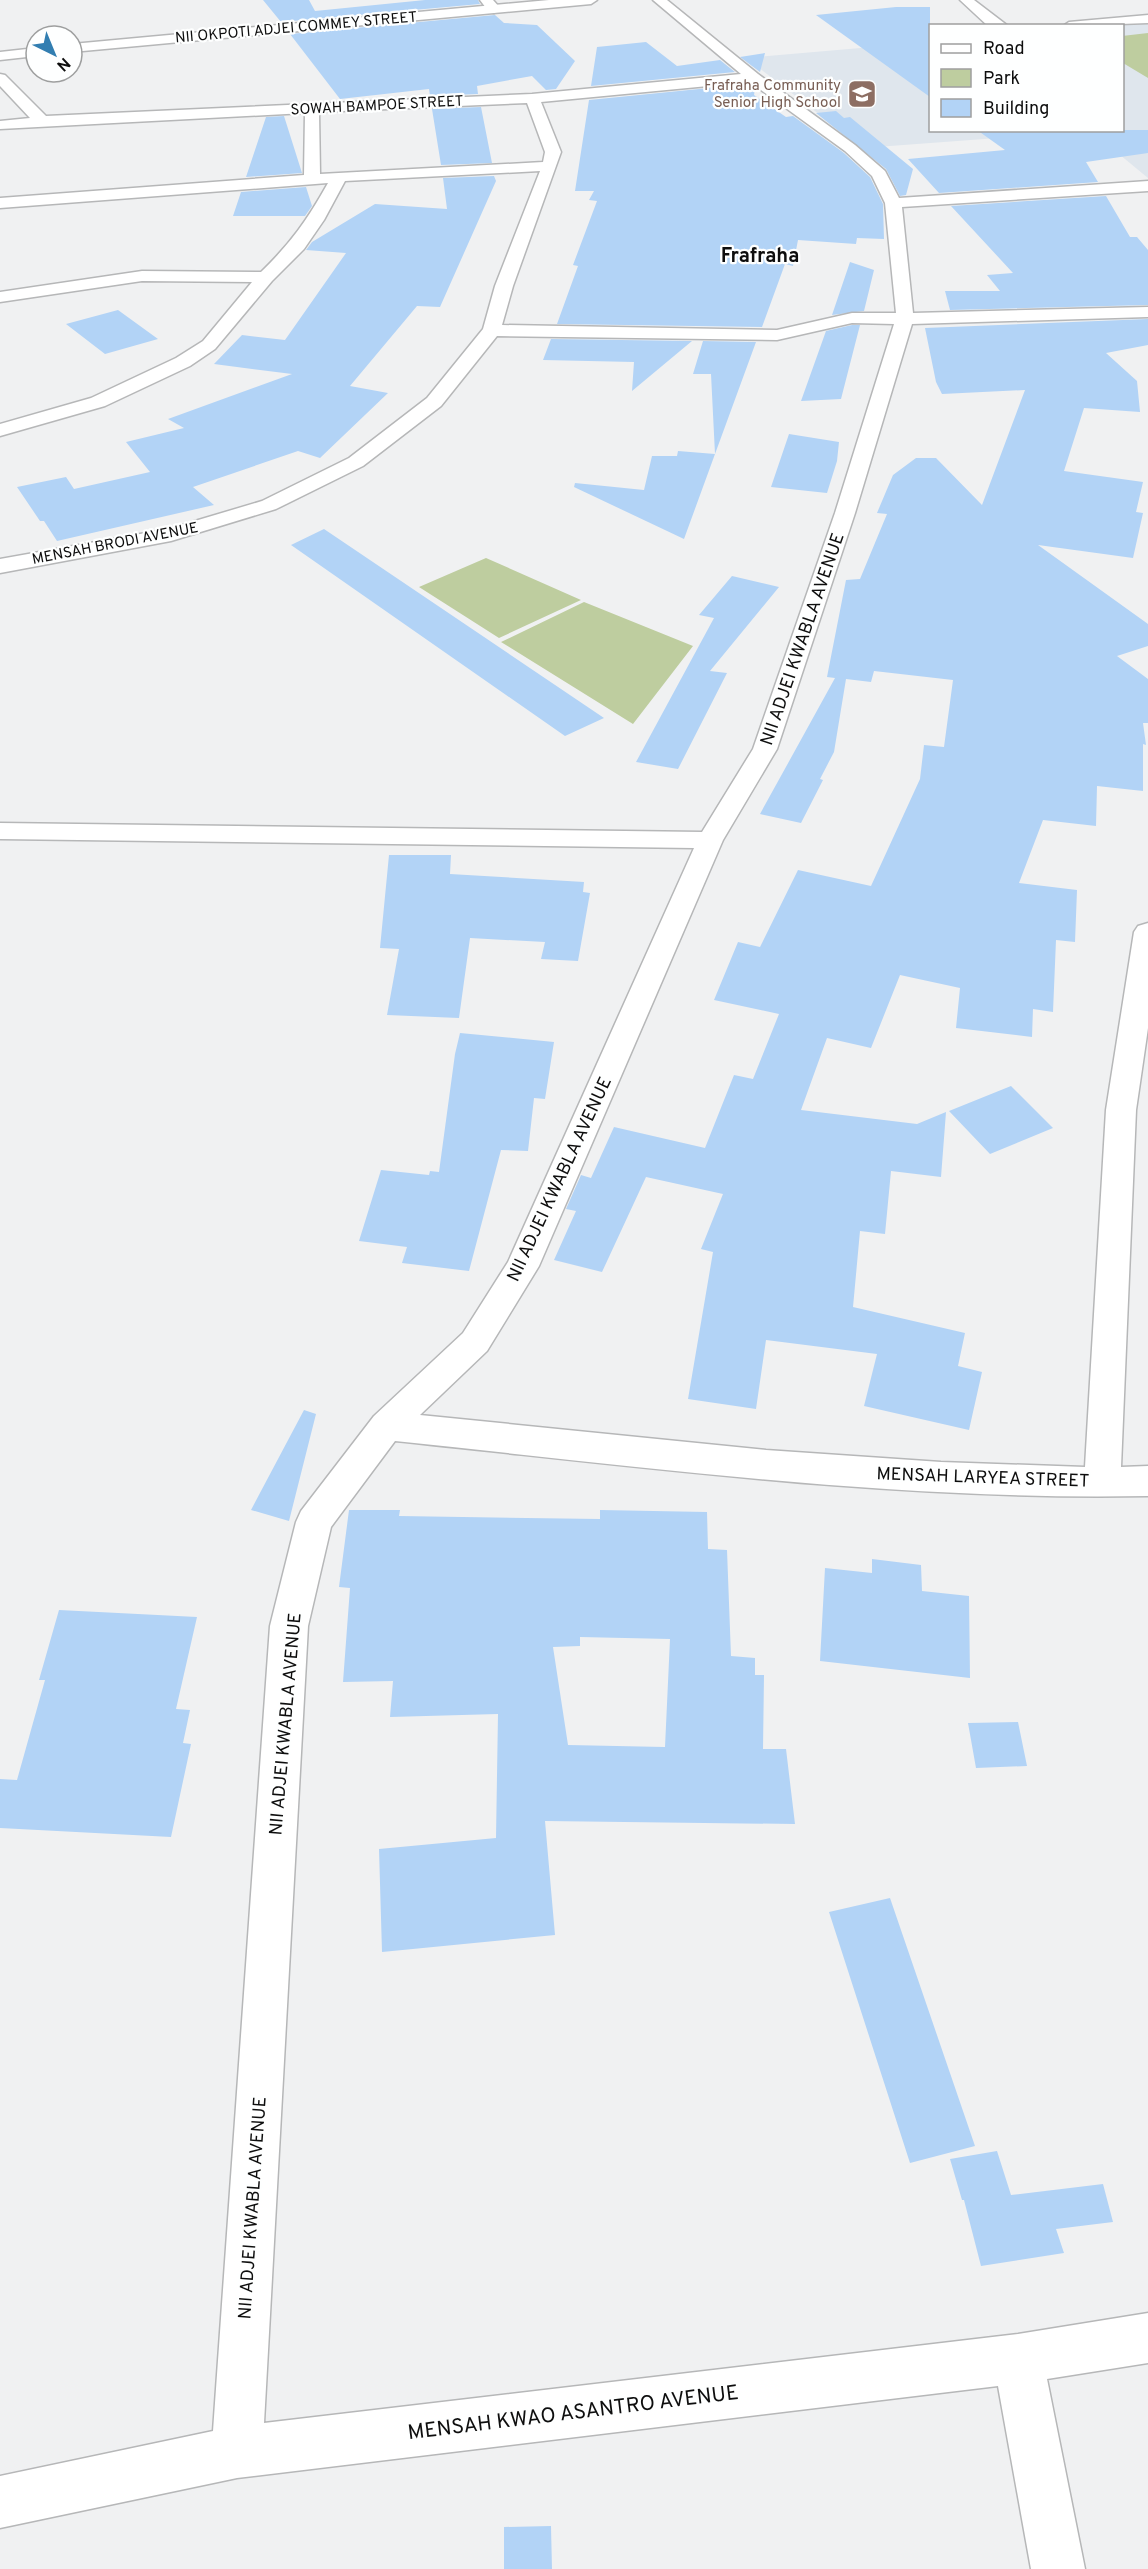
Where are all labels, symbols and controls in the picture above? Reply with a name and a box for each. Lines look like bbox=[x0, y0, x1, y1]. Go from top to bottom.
street label: NII OKPOTI ADJEI COMMEY STREET bbox=[174, 8, 418, 49]
north arrow bbox=[24, 24, 84, 84]
legend bbox=[929, 24, 1124, 132]
text: Road bbox=[983, 38, 1025, 61]
text: N bbox=[52, 52, 74, 75]
text: Park bbox=[983, 68, 1020, 91]
place label: Frafraha Community Senior High School bbox=[704, 77, 841, 113]
school or university icon: Frafraha Community Senior High School bbox=[846, 78, 878, 110]
street label: SOWAH BAMPOE STREET bbox=[290, 92, 464, 121]
text: Building bbox=[983, 98, 1049, 121]
district label: Frafraha bbox=[721, 244, 799, 270]
street label: MENSAH BRODI AVENUE bbox=[30, 519, 200, 570]
street label: NII ADJEI KWABLA AVENUE bbox=[756, 530, 851, 749]
street label: NII ADJEI KWABLA AVENUE bbox=[503, 1074, 618, 1286]
street label: MENSAH LARYEA STREET bbox=[876, 1463, 1090, 1494]
street label: NII ADJEI KWABLA AVENUE bbox=[265, 1612, 308, 1836]
street label: NII ADJEI KWABLA AVENUE bbox=[234, 2096, 273, 2320]
street label: MENSAH KWAO ASANTRO AVENUE bbox=[406, 2380, 740, 2447]

